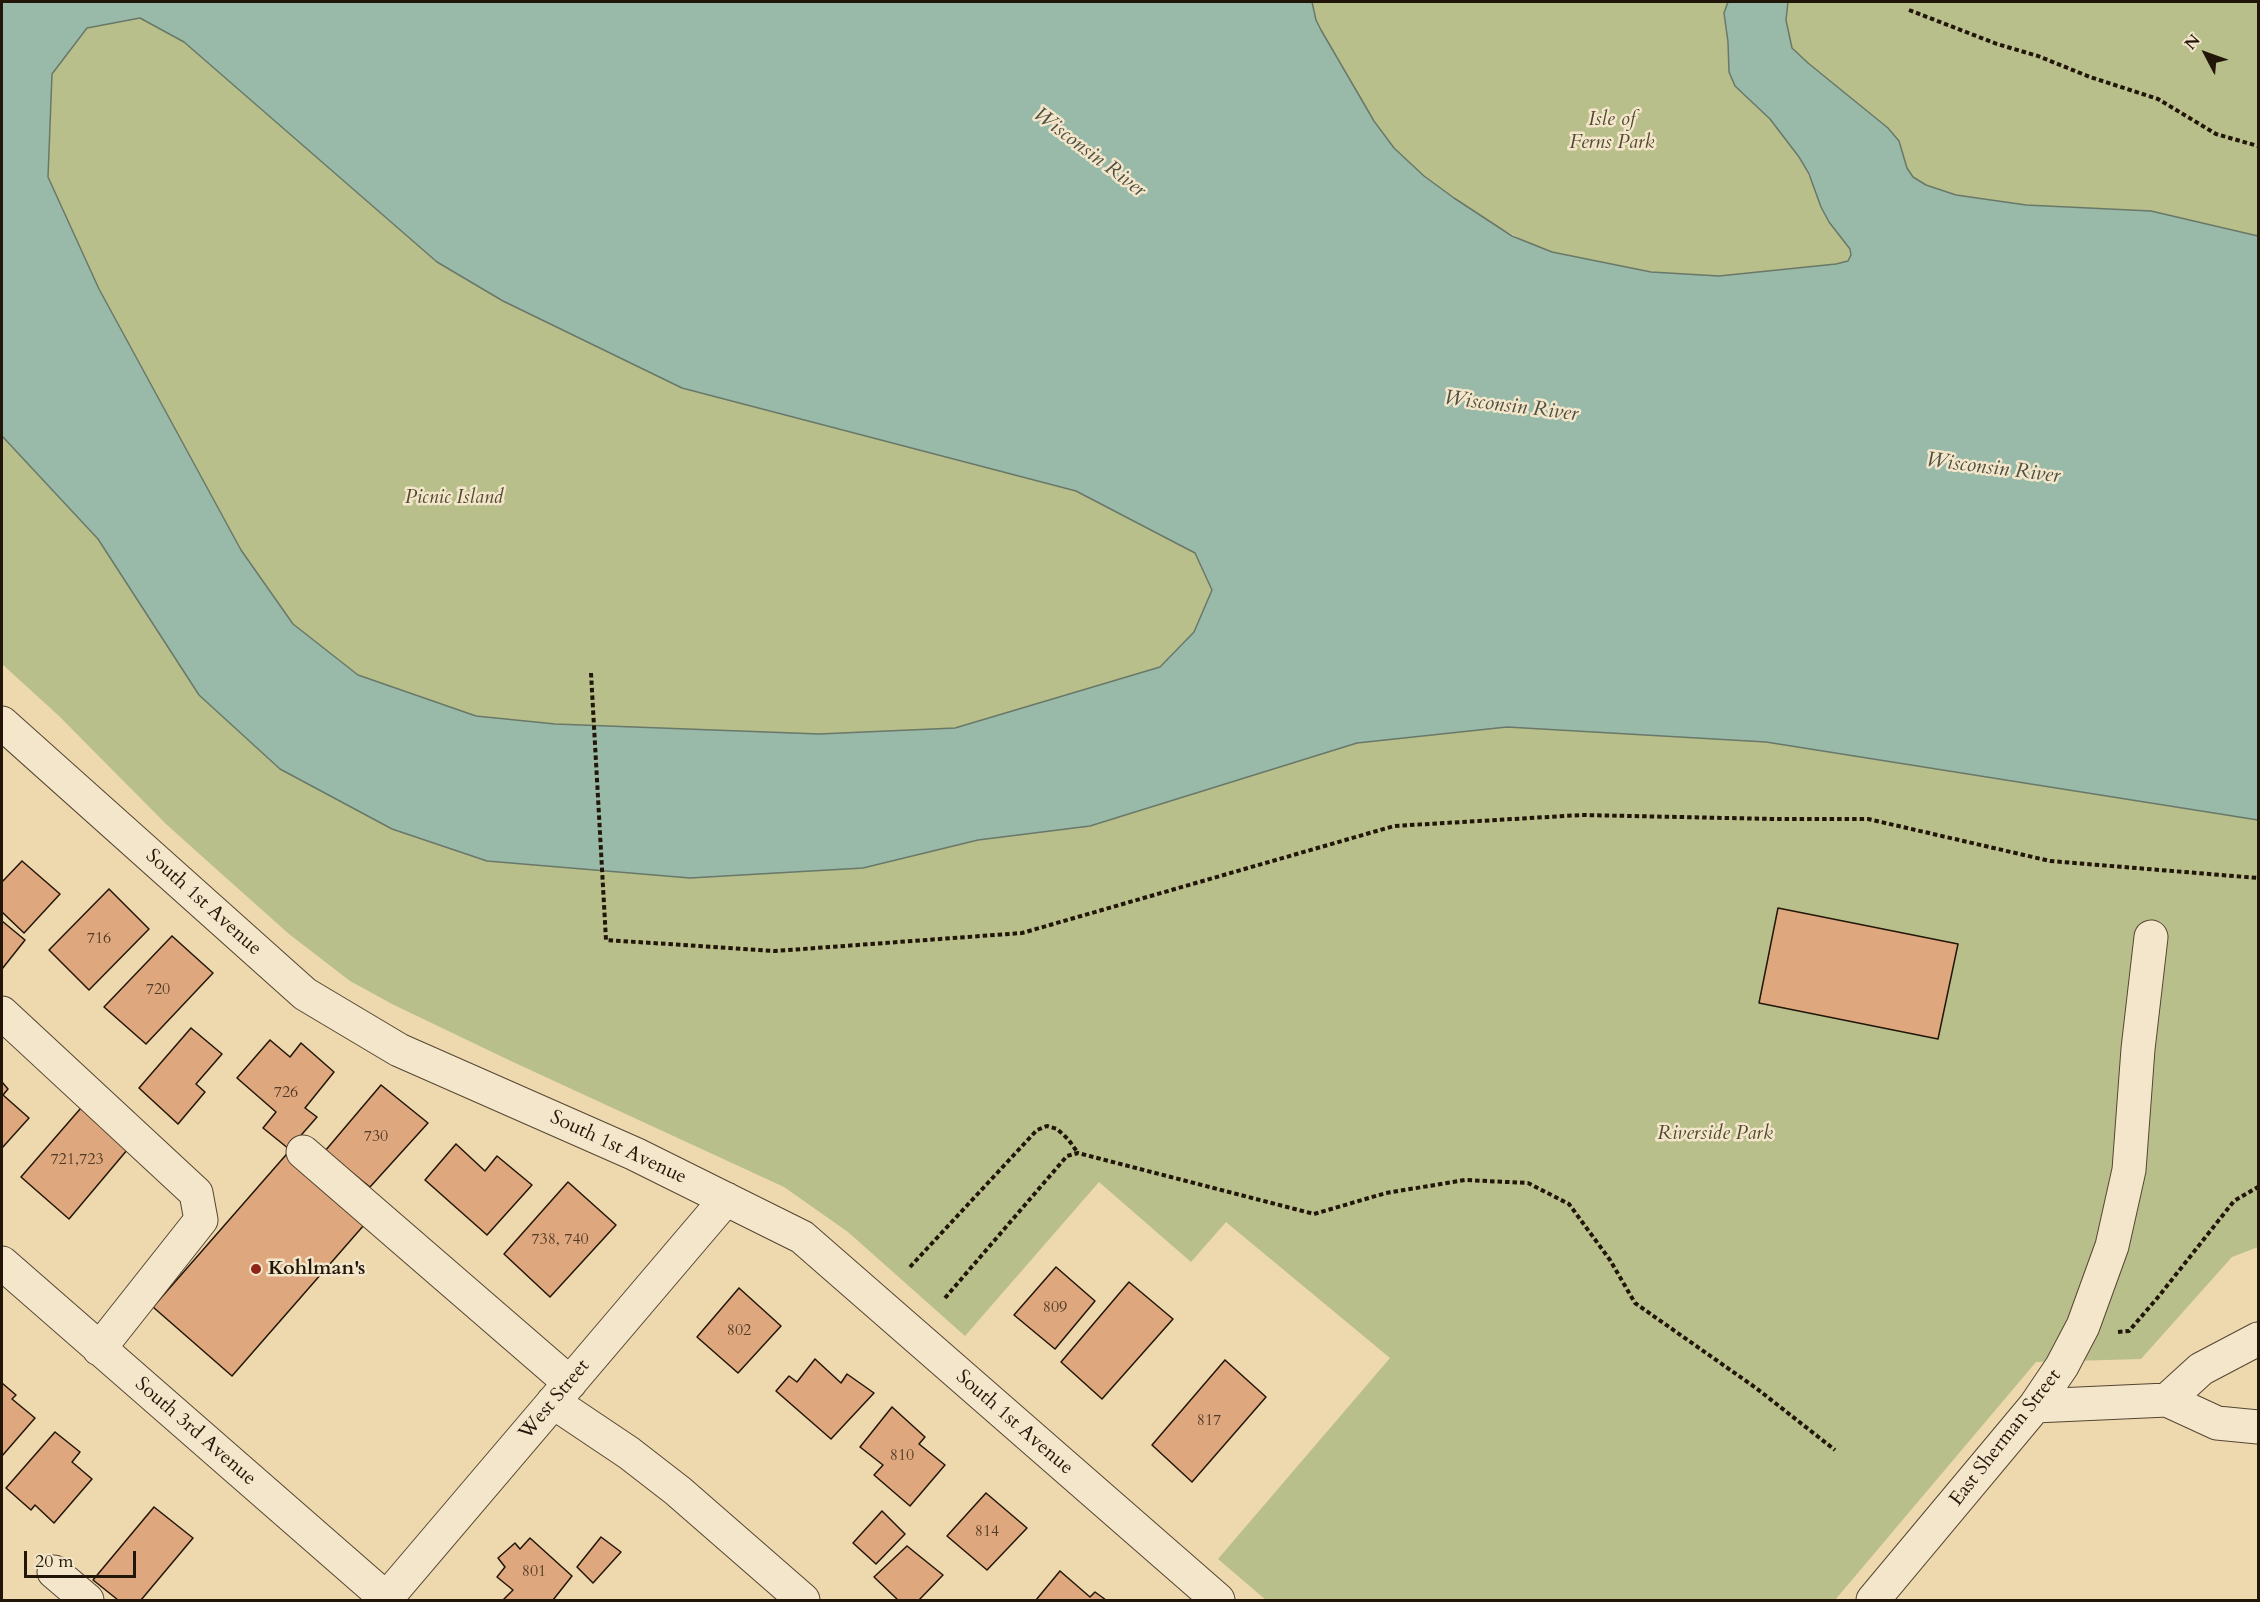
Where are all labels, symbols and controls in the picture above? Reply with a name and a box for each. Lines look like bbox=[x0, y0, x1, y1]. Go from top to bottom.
north arrow bbox=[2176, 24, 2236, 84]
text: N bbox=[2180, 30, 2205, 55]
water label: Wisconsin River bbox=[1028, 102, 1150, 204]
park label: Isle of Ferns Park bbox=[1569, 108, 1655, 155]
water label: Wisconsin River bbox=[1443, 386, 1579, 428]
water label: Wisconsin River bbox=[1925, 448, 2061, 490]
park label: Picnic Island bbox=[405, 486, 503, 510]
street label: South 1st Avenue bbox=[140, 845, 266, 961]
house number: 716 bbox=[87, 929, 111, 949]
house number: 720 bbox=[146, 980, 170, 1000]
house number: 726 bbox=[274, 1083, 298, 1103]
street label: South 1st Avenue bbox=[546, 1106, 690, 1190]
park label: Riverside Park bbox=[1657, 1122, 1773, 1146]
house number: 730 bbox=[364, 1127, 388, 1147]
house number: 721,723 bbox=[50, 1150, 104, 1170]
house number: 738, 740 bbox=[531, 1230, 589, 1250]
place label: Kohlman's bbox=[268, 1257, 366, 1281]
marker: Kohlman's bbox=[249, 1262, 263, 1276]
house number: 809 bbox=[1043, 1298, 1067, 1318]
house number: 802 bbox=[727, 1321, 751, 1341]
street label: West Street bbox=[514, 1355, 596, 1445]
street label: South 1st Avenue bbox=[950, 1365, 1078, 1481]
street label: East Sherman Street bbox=[1945, 1365, 2067, 1511]
street label: South 3rd Avenue bbox=[129, 1373, 261, 1491]
house number: 817 bbox=[1197, 1411, 1221, 1431]
house number: 810 bbox=[890, 1446, 914, 1466]
house number: 814 bbox=[975, 1522, 999, 1542]
scale bar bbox=[27, 1539, 140, 1577]
text: 20 m bbox=[35, 1549, 74, 1574]
house number: 801 bbox=[522, 1562, 546, 1582]

